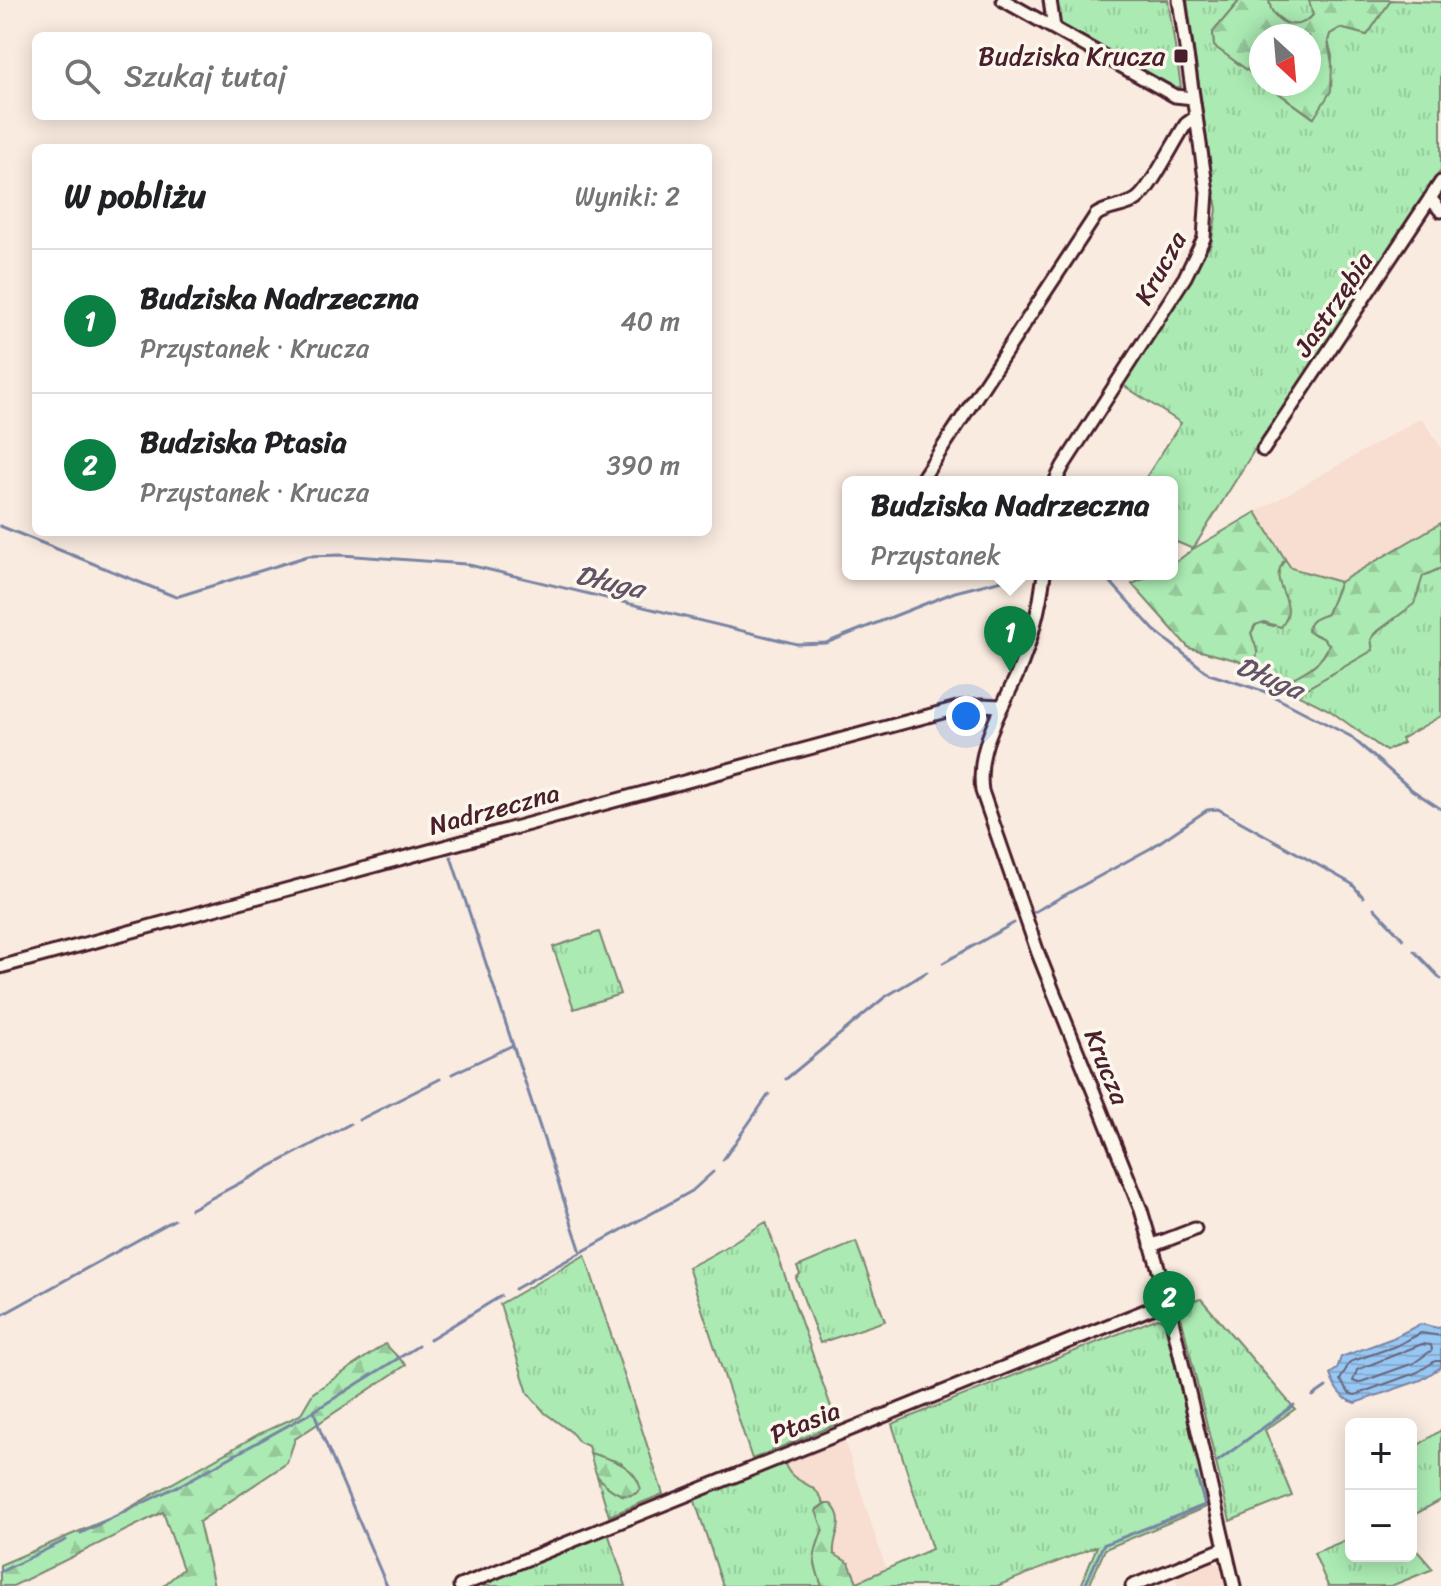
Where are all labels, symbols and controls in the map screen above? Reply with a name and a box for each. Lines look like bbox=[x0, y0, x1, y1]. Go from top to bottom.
north arrow bbox=[1249, 24, 1321, 96]
search box bbox=[32, 32, 712, 120]
place label: Budziska Krucza bbox=[978, 33, 1166, 79]
marker: Budziska Krucza bbox=[1172, 47, 1190, 65]
text: Szukaj tutaj bbox=[124, 49, 287, 103]
icon: search bbox=[60, 54, 104, 98]
text: W pobliżu bbox=[64, 166, 206, 226]
text: Wyniki: 2 bbox=[575, 173, 680, 219]
street label: Krucza bbox=[1121, 222, 1200, 314]
street label: Jastrzębia bbox=[1280, 241, 1386, 367]
text: Budziska Nadrzeczna bbox=[140, 271, 419, 325]
text: 1 bbox=[84, 298, 96, 344]
text: 40 m bbox=[621, 298, 680, 344]
text: Przystanek · Krucza bbox=[140, 325, 369, 371]
text: Budziska Ptasia bbox=[140, 415, 346, 469]
text: 2 bbox=[82, 442, 98, 488]
text: 390 m bbox=[607, 442, 680, 488]
text: Przystanek · Krucza bbox=[140, 469, 369, 515]
popup bbox=[842, 476, 1178, 580]
text: Budziska Nadrzeczna bbox=[871, 478, 1149, 532]
text: Przystanek bbox=[871, 532, 1001, 578]
water label: Długa bbox=[571, 550, 653, 614]
pin: 1 bbox=[984, 606, 1036, 672]
water label: Długa bbox=[1228, 641, 1315, 715]
your location bbox=[946, 696, 986, 736]
street label: Nadrzeczna bbox=[424, 769, 564, 849]
street label: Krucza bbox=[1071, 1022, 1143, 1113]
pin: 2 bbox=[1143, 1271, 1195, 1337]
street label: Ptasia bbox=[763, 1387, 847, 1457]
map controls bbox=[1345, 1418, 1417, 1562]
button: + bbox=[1345, 1418, 1417, 1490]
button: − bbox=[1345, 1490, 1417, 1562]

